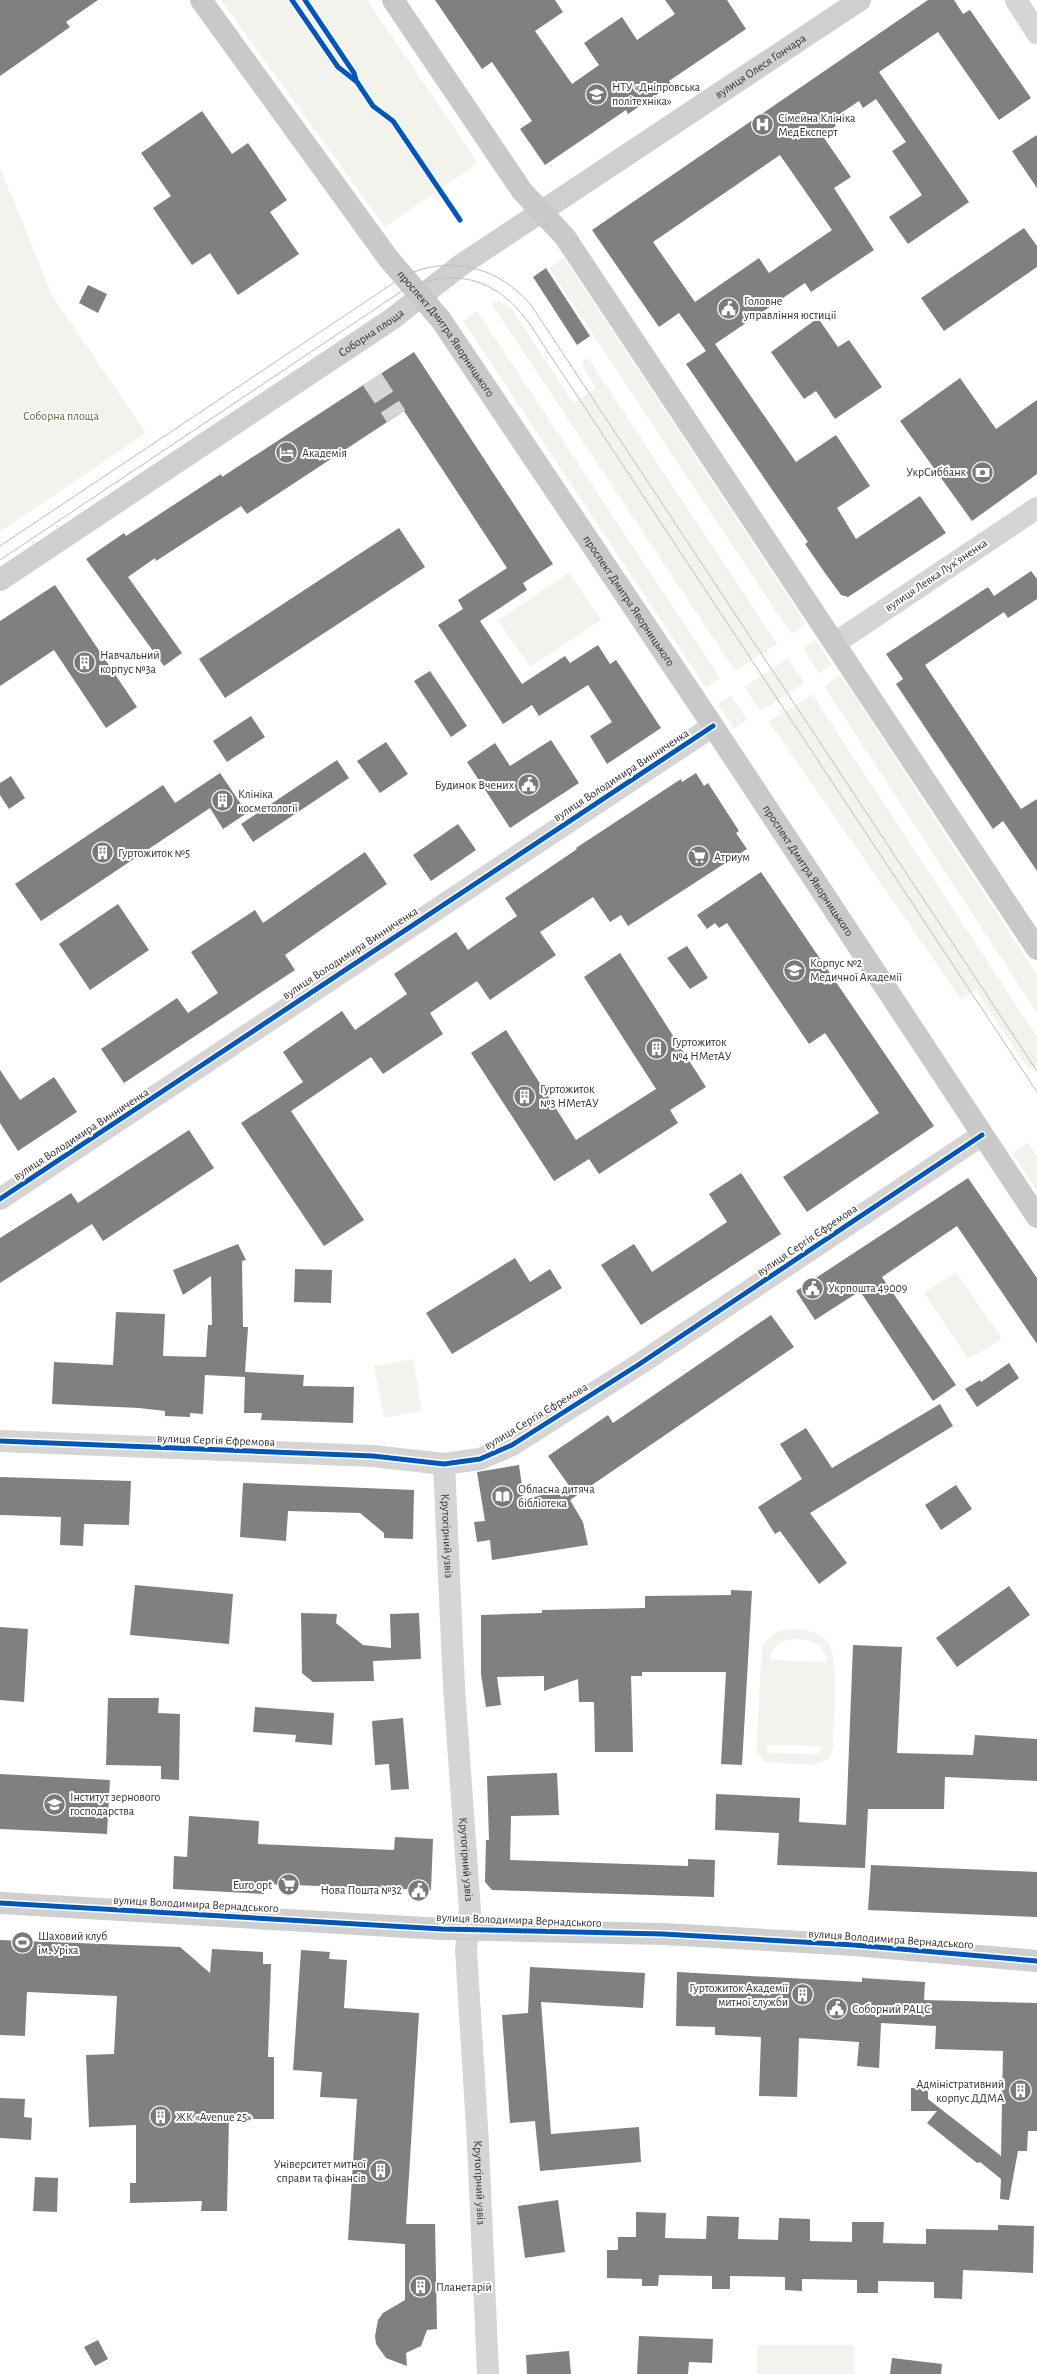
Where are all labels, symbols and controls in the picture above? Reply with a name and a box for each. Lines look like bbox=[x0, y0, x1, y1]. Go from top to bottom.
street label: вулиця Олеся Гончара bbox=[713, 31, 808, 101]
school or university icon: НТУ «Дніпровська політехніка» bbox=[583, 81, 609, 107]
place label: НТУ «Дніпровська політехніка» bbox=[612, 81, 701, 107]
hospital icon: Сімейна Клініка МедЕксперт bbox=[749, 112, 775, 138]
place label: Сімейна Клініка МедЕксперт bbox=[778, 112, 856, 138]
street label: проспект Дмитра Яворницького bbox=[395, 268, 497, 399]
public building icon: Головне управління юстиції bbox=[715, 295, 741, 321]
place label: Головне управління юстиції bbox=[743, 295, 836, 322]
street label: Соборна площа bbox=[336, 306, 406, 359]
park label: Соборна площа bbox=[23, 410, 99, 422]
hotel icon: Академія bbox=[273, 440, 299, 466]
place label: Академія bbox=[302, 447, 347, 459]
bank icon: УкрСиббанк bbox=[969, 459, 995, 485]
place label: УкрСиббанк bbox=[906, 466, 966, 478]
street label: проспект Дмитра Яворницького bbox=[581, 533, 677, 668]
street label: вулиця Левка Лукʼяненка bbox=[883, 536, 990, 614]
building icon: Навчальний корпус №3а bbox=[71, 649, 97, 675]
place label: Навчальний корпус №3а bbox=[100, 649, 160, 676]
street label: вулиця Володимира Винниченка bbox=[551, 726, 692, 824]
public building icon: Будинок Вчених bbox=[516, 772, 542, 798]
place label: Будинок Вчених bbox=[435, 779, 515, 792]
building icon: Клініка косметології bbox=[209, 788, 235, 814]
place label: Клініка косметології bbox=[238, 788, 298, 814]
street label: проспект Дмитра Яворницького bbox=[761, 803, 856, 938]
building icon: Гуртожиток №5 bbox=[89, 840, 115, 866]
supermarket icon: Атриум bbox=[686, 844, 712, 870]
place label: Гуртожиток №5 bbox=[118, 847, 190, 860]
place label: Атриум bbox=[714, 851, 750, 864]
street label: вулиця Володимира Винниченка bbox=[280, 904, 421, 1002]
school or university icon: Корпус №2 Медичної Академії bbox=[781, 957, 807, 983]
place label: Корпус №2 Медичної Академії bbox=[810, 957, 902, 983]
building icon: Гуртожиток №4 НМетАУ bbox=[643, 1036, 669, 1062]
place label: Гуртожиток №4 НМетАУ bbox=[672, 1036, 732, 1062]
building icon: Гуртожиток №3 НМетАУ bbox=[511, 1083, 537, 1109]
place label: Гуртожиток №3 НМетАУ bbox=[540, 1083, 599, 1109]
street label: вулиця Володимира Винниченка bbox=[11, 1085, 152, 1183]
street label: вулиця Сергія Єфремова bbox=[755, 1202, 860, 1279]
public building icon: Укрпошта 49009 bbox=[800, 1275, 826, 1301]
place label: Укрпошта 49009 bbox=[828, 1282, 908, 1294]
street label: вулиця Сергія Єфремова bbox=[482, 1380, 591, 1452]
street label: вулиця Сергія Єфремова bbox=[157, 1432, 276, 1449]
library icon: Обласна дитяча бібліотека bbox=[489, 1483, 515, 1509]
place label: Обласна дитяча бібліотека bbox=[518, 1483, 595, 1509]
street label: Крутогірний узвіз bbox=[439, 1493, 455, 1579]
school or university icon: Інститут зернового господарства bbox=[41, 1791, 67, 1817]
place label: Інститут зернового господарства bbox=[70, 1791, 160, 1817]
street label: Крутогірний узвіз bbox=[457, 1817, 475, 1902]
supermarket icon: Euro opt bbox=[275, 1872, 301, 1898]
public building icon: Нова Пошта №32 bbox=[405, 1877, 431, 1903]
place label: Euro opt bbox=[233, 1879, 272, 1891]
place label: Нова Пошта №32 bbox=[321, 1884, 403, 1896]
street label: вулиця Володимира Вернадського bbox=[113, 1894, 279, 1915]
street label: вулиця Володимира Вернадського bbox=[436, 1911, 602, 1930]
street label: вулиця Володимира Вернадського bbox=[808, 1927, 974, 1952]
sports icon: Шаховий клуб ім. Уріха bbox=[9, 1930, 35, 1956]
place label: Шаховий клуб ім. Уріха bbox=[38, 1930, 107, 1956]
place label: Гуртожиток Академії митної служби bbox=[689, 1982, 788, 2009]
building icon: Гуртожиток Академії митної служби bbox=[790, 1982, 816, 2008]
public building icon: Соборний РАЦС bbox=[824, 1996, 850, 2022]
place label: Соборний РАЦС bbox=[852, 2003, 931, 2015]
place label: Адміністративний корпус ДДМА bbox=[916, 2078, 1004, 2105]
building icon: Адміністративний корпус ДДМА bbox=[1007, 2078, 1033, 2104]
building icon: ЖК «Avenue 25» bbox=[147, 2104, 173, 2130]
place label: ЖК «Avenue 25» bbox=[176, 2111, 252, 2123]
street label: Крутогірний узвіз bbox=[471, 2140, 488, 2225]
place label: Університет митної справи та фінансів bbox=[274, 2158, 366, 2184]
building icon: Університет митної справи та фінансів bbox=[368, 2158, 394, 2184]
building icon: Планетарій bbox=[408, 2274, 434, 2300]
place label: Планетарій bbox=[436, 2281, 492, 2293]

